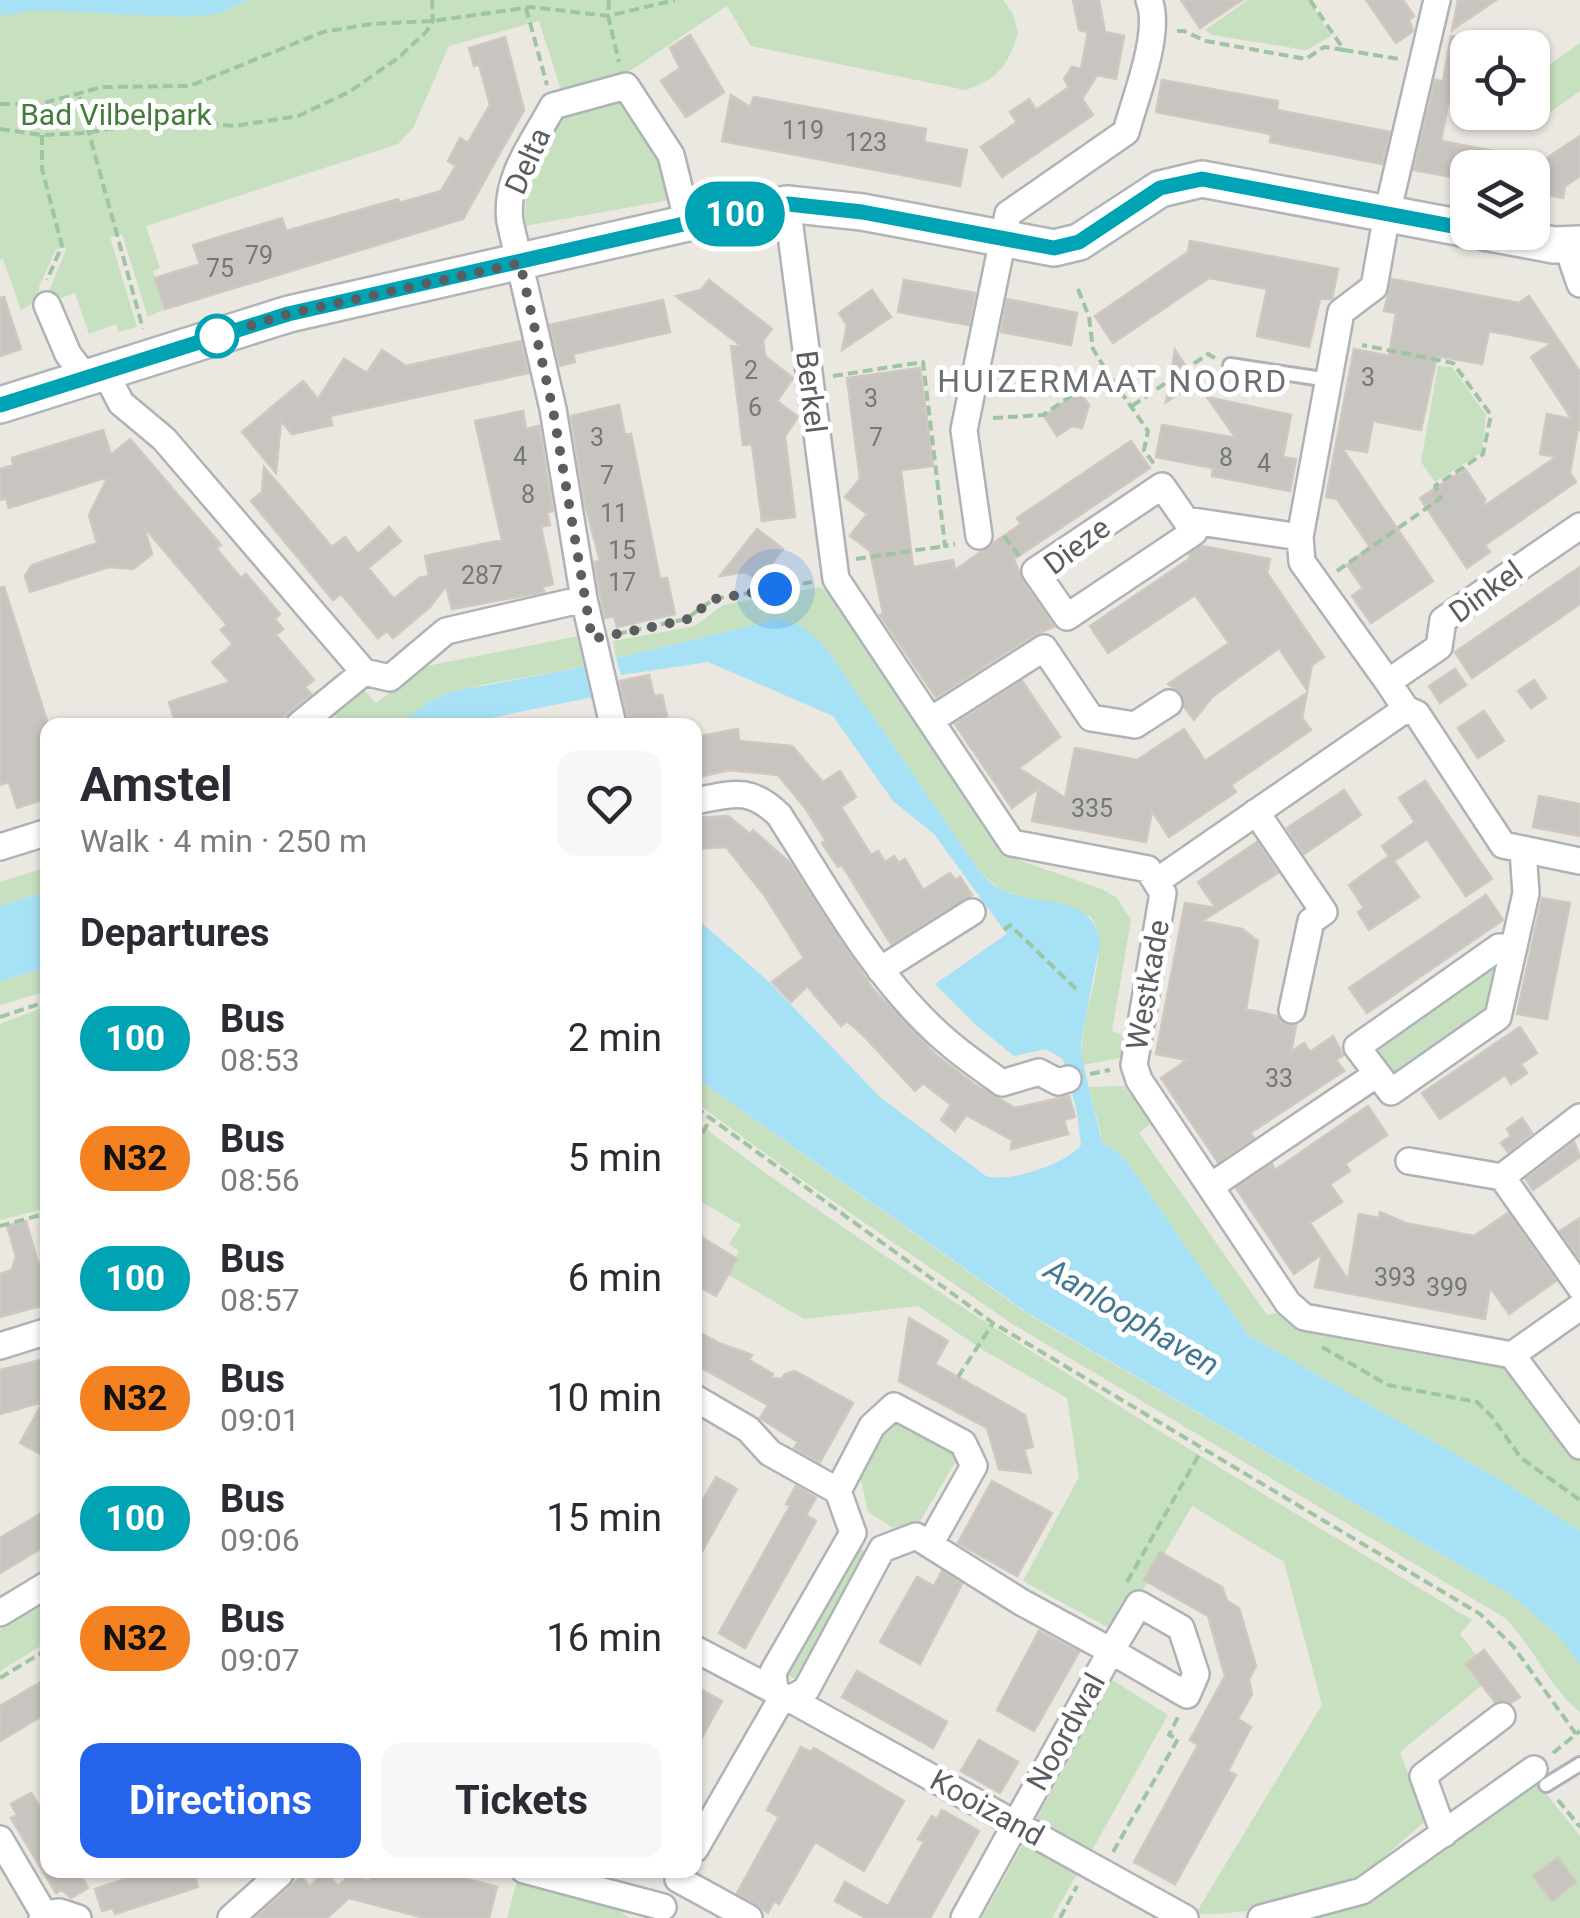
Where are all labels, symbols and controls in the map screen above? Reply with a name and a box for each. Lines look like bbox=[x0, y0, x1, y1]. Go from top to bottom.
map controls bbox=[1450, 30, 1550, 250]
button: locate bbox=[1450, 30, 1550, 130]
park label: Bad Vilbelpark bbox=[20, 97, 213, 132]
house number: 119 bbox=[782, 116, 824, 145]
street label: Delta bbox=[498, 122, 558, 199]
house number: 123 bbox=[845, 128, 887, 157]
button: layers bbox=[1450, 150, 1550, 250]
line badge: 100 bbox=[678, 182, 792, 246]
text: 100 bbox=[705, 194, 765, 235]
house number: 79 bbox=[245, 241, 273, 270]
house number: 75 bbox=[206, 254, 234, 283]
unlabelled marker bbox=[196, 315, 238, 357]
street label: Berkel bbox=[789, 349, 834, 435]
house number: 2 bbox=[744, 356, 758, 385]
district label: HUIZERMAAT NOORD bbox=[937, 362, 1289, 400]
house number: 3 bbox=[1361, 363, 1375, 392]
house number: 3 bbox=[864, 384, 878, 413]
house number: 6 bbox=[748, 393, 762, 422]
house number: 3 bbox=[590, 423, 604, 452]
house number: 7 bbox=[869, 423, 883, 452]
house number: 4 bbox=[513, 442, 527, 471]
house number: 8 bbox=[1219, 443, 1233, 472]
house number: 4 bbox=[1257, 449, 1271, 478]
house number: 7 bbox=[600, 461, 614, 490]
house number: 8 bbox=[521, 480, 535, 509]
house number: 11 bbox=[600, 499, 628, 528]
street label: Dieze bbox=[1037, 510, 1117, 582]
house number: 15 bbox=[608, 536, 636, 565]
street label: Dinkel bbox=[1442, 553, 1529, 630]
house number: 287 bbox=[461, 561, 503, 590]
your location bbox=[750, 564, 800, 614]
house number: 17 bbox=[608, 568, 636, 597]
button: heart bbox=[557, 751, 662, 856]
text: Amstel bbox=[80, 756, 233, 813]
house number: 335 bbox=[1071, 794, 1113, 823]
text: Walk · 4 min · 250 m bbox=[80, 822, 367, 860]
text: Departures bbox=[80, 911, 270, 955]
street label: Westkade bbox=[1119, 917, 1176, 1053]
text: Bus bbox=[220, 997, 285, 1041]
text: 2 min bbox=[568, 1016, 662, 1060]
text: 100 bbox=[105, 1018, 165, 1059]
text: 08:53 bbox=[220, 1041, 300, 1079]
house number: 33 bbox=[1265, 1064, 1293, 1093]
text: Bus bbox=[220, 1117, 285, 1161]
text: 5 min bbox=[568, 1136, 662, 1180]
text: N32 bbox=[103, 1138, 167, 1179]
text: 08:56 bbox=[220, 1161, 300, 1199]
text: Bus bbox=[220, 1237, 285, 1281]
water label: Aanloophaven bbox=[1036, 1249, 1226, 1384]
text: 6 min bbox=[568, 1256, 662, 1300]
text: 100 bbox=[105, 1258, 165, 1299]
house number: 393 bbox=[1374, 1263, 1416, 1292]
house number: 399 bbox=[1426, 1273, 1468, 1302]
text: 08:57 bbox=[220, 1281, 300, 1319]
text: Bus bbox=[220, 1357, 285, 1401]
text: 10 min bbox=[546, 1376, 662, 1420]
text: N32 bbox=[103, 1378, 167, 1419]
text: 09:01 bbox=[220, 1401, 300, 1439]
text: Bus bbox=[220, 1477, 285, 1521]
text: 15 min bbox=[546, 1496, 662, 1540]
text: 100 bbox=[105, 1498, 165, 1539]
text: 09:06 bbox=[220, 1521, 300, 1559]
text: Bus bbox=[220, 1597, 285, 1641]
text: 16 min bbox=[546, 1616, 662, 1660]
text: N32 bbox=[103, 1618, 167, 1659]
text: 09:07 bbox=[220, 1641, 300, 1679]
street label: Noordwal bbox=[1019, 1667, 1112, 1796]
button: Directions bbox=[80, 1743, 361, 1858]
button: Tickets bbox=[381, 1743, 662, 1858]
street label: Kooizand bbox=[924, 1762, 1050, 1853]

